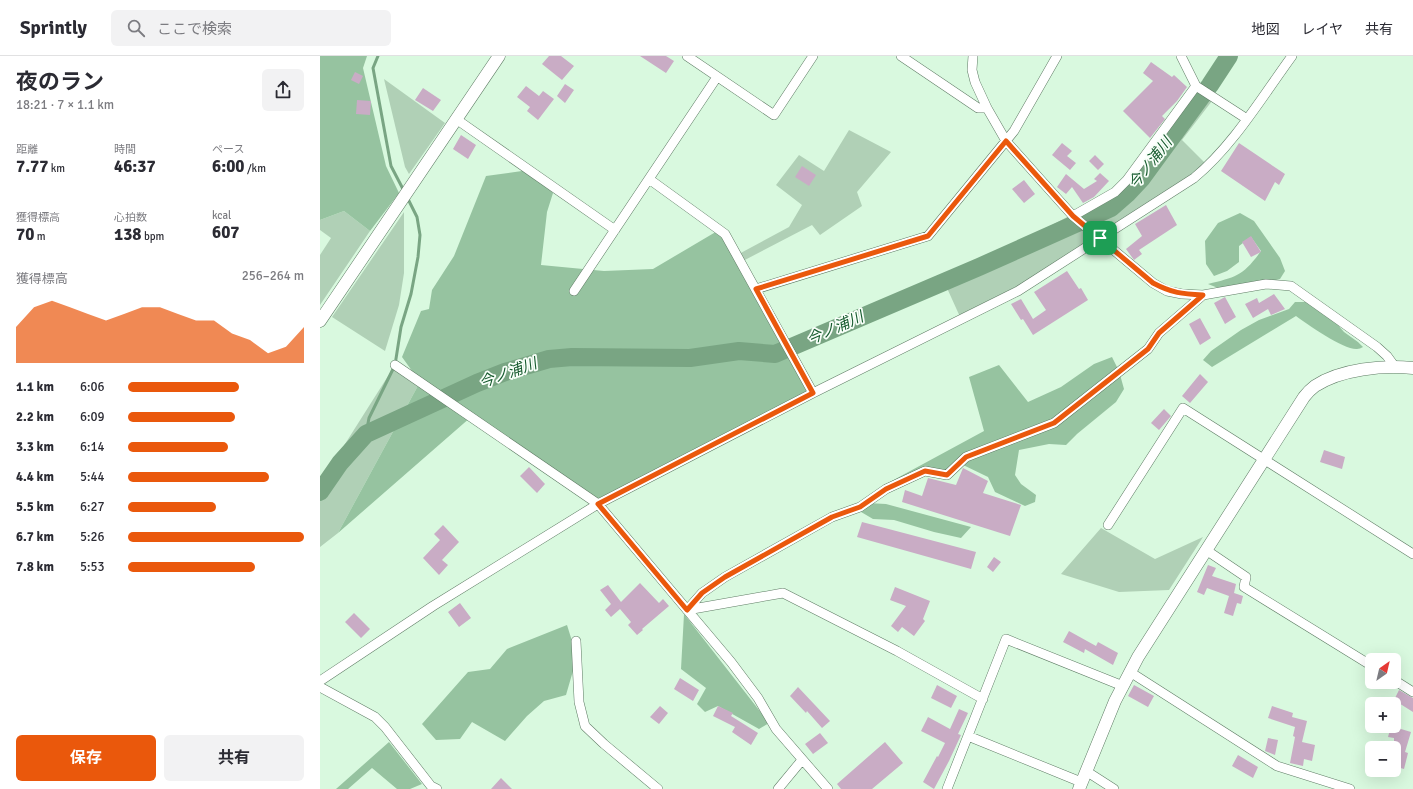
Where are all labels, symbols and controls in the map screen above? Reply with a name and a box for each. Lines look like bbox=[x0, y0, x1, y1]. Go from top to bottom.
search box bbox=[111, 10, 391, 46]
text: Sprintly bbox=[20, 16, 87, 40]
icon: search bbox=[125, 17, 147, 39]
text: ここで検索 bbox=[157, 20, 232, 38]
text: 地図 bbox=[1251, 21, 1279, 38]
text: レイヤ bbox=[1301, 21, 1343, 38]
text: 共有 bbox=[1365, 21, 1393, 38]
text: 夜のラン bbox=[16, 68, 104, 95]
button: share bbox=[262, 69, 304, 111]
text: 18:21 · 7 × 1.1 km bbox=[16, 97, 114, 113]
water label: 今ノ浦川 bbox=[1124, 132, 1177, 192]
text: 距離 bbox=[16, 143, 38, 156]
text: 時間 bbox=[114, 143, 136, 156]
text: ペース bbox=[212, 143, 244, 156]
text: 7.77 bbox=[16, 156, 48, 177]
text: 46:37 bbox=[114, 156, 156, 177]
text: 6:00 bbox=[212, 156, 245, 177]
text: km bbox=[48, 162, 65, 175]
text: /km bbox=[245, 162, 266, 175]
text: kcal bbox=[212, 209, 231, 222]
text: 獲得標高 bbox=[16, 211, 60, 224]
text: 心拍数 bbox=[114, 211, 147, 224]
pin bbox=[1083, 221, 1117, 255]
text: 607 bbox=[212, 222, 240, 243]
text: 70 bbox=[16, 224, 34, 245]
text: 138 bbox=[114, 224, 142, 245]
icon: arrive bbox=[1089, 227, 1111, 249]
text: m bbox=[34, 230, 46, 243]
text: bpm bbox=[142, 230, 164, 243]
text: 256–264 m bbox=[242, 268, 304, 284]
text: 獲得標高 bbox=[16, 271, 68, 287]
water label: 今ノ浦川 bbox=[804, 307, 868, 348]
water label: 今ノ浦川 bbox=[477, 354, 541, 392]
text: 1.1 km bbox=[16, 379, 54, 395]
text: 6:06 bbox=[80, 379, 105, 395]
text: 2.2 km bbox=[16, 409, 54, 425]
text: 6:09 bbox=[80, 409, 105, 425]
text: 3.3 km bbox=[16, 439, 54, 455]
text: 6:14 bbox=[80, 439, 105, 455]
text: 4.4 km bbox=[16, 469, 54, 485]
text: 5:44 bbox=[80, 469, 105, 485]
text: 5.5 km bbox=[16, 499, 54, 515]
text: 6:27 bbox=[80, 499, 105, 515]
text: 6.7 km bbox=[16, 529, 54, 545]
text: 5:26 bbox=[80, 529, 105, 545]
text: 7.8 km bbox=[16, 559, 54, 575]
text: 5:53 bbox=[80, 559, 105, 575]
north arrow bbox=[1365, 653, 1401, 689]
map controls bbox=[1365, 653, 1401, 777]
button: + bbox=[1365, 697, 1401, 733]
button: 保存 bbox=[16, 735, 156, 781]
button: 共有 bbox=[164, 735, 304, 781]
button: − bbox=[1365, 741, 1401, 777]

